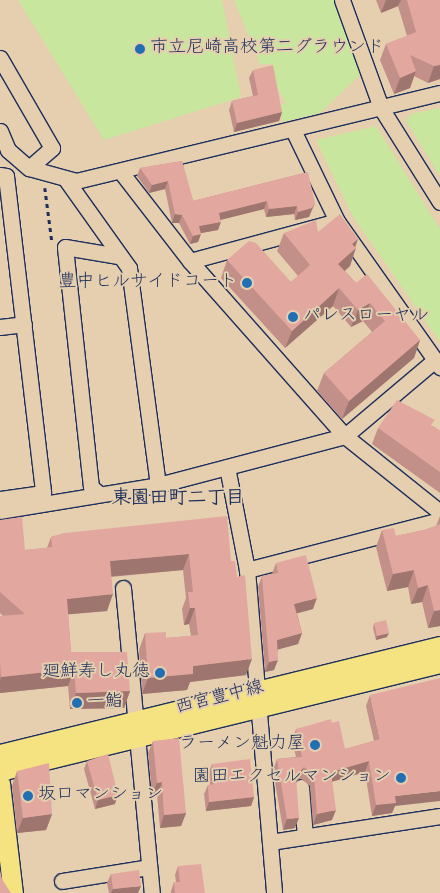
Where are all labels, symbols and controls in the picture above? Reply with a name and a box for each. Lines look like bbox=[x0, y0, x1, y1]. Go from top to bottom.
place label: 市立尼崎高校第二グラウンド bbox=[150, 38, 384, 60]
marker: 市立尼崎高校第二グラウンド bbox=[134, 43, 146, 55]
place label: 豊中ヒルサイドコート bbox=[57, 272, 237, 294]
marker: 豊中ヒルサイドコート bbox=[241, 277, 253, 289]
place label: パレスローヤル bbox=[303, 306, 429, 328]
marker: パレスローヤル bbox=[287, 311, 299, 323]
district label: 東園田町二丁目 bbox=[112, 489, 244, 511]
place label: 廻鮮寿し丸徳 bbox=[42, 662, 150, 684]
marker: 廻鮮寿し丸徳 bbox=[154, 667, 166, 679]
street label: 西宮豊中線 bbox=[174, 678, 266, 720]
place label: 一鮨 bbox=[87, 692, 123, 714]
marker: 一鮨 bbox=[71, 697, 83, 709]
place label: ラーメン魁力屋 bbox=[179, 734, 305, 756]
marker: ラーメン魁力屋 bbox=[309, 739, 321, 751]
place label: 園田エクセルマンション bbox=[193, 767, 391, 789]
marker: 園田エクセルマンション bbox=[395, 772, 407, 784]
place label: 坂口マンション bbox=[38, 785, 164, 807]
marker: 坂口マンション bbox=[22, 790, 34, 802]

